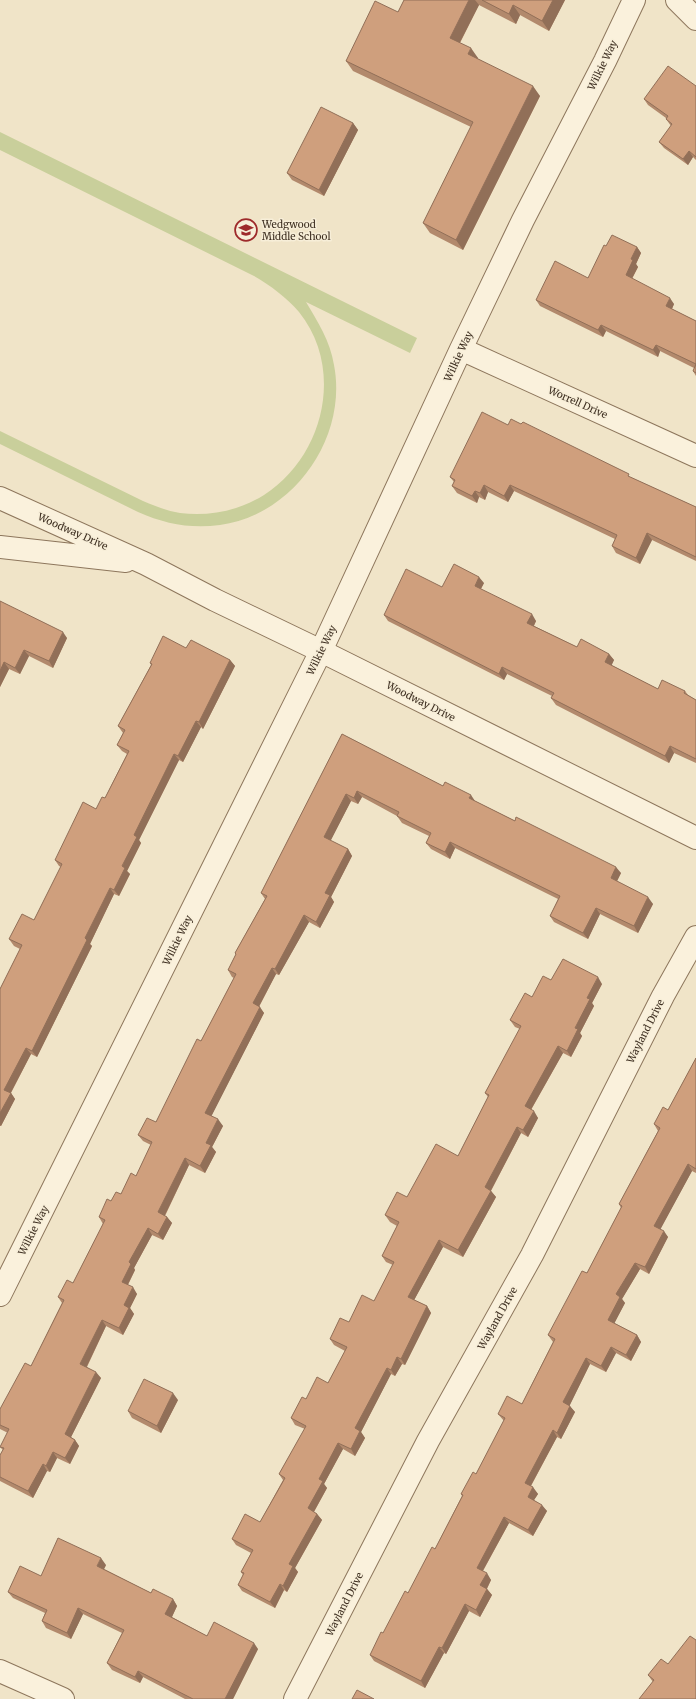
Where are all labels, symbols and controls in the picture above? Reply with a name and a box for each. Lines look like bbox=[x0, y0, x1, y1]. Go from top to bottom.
street label: Wilkie Way bbox=[584, 38, 620, 93]
school or university icon: Wedgwood Middle School bbox=[233, 217, 259, 243]
place label: Wedgwood Middle School bbox=[261, 218, 331, 243]
street label: Wilkie Way bbox=[441, 329, 476, 384]
street label: Worrell Drive bbox=[545, 383, 610, 421]
street label: Woodway Drive bbox=[35, 510, 110, 553]
street label: Wilkie Way bbox=[303, 623, 339, 678]
street label: Woodway Drive bbox=[383, 678, 457, 724]
street label: Wilkie Way bbox=[159, 913, 195, 968]
street label: Wayland Drive bbox=[623, 997, 667, 1066]
street label: Wilkie Way bbox=[15, 1203, 52, 1258]
street label: Wayland Drive bbox=[474, 1285, 520, 1353]
street label: Wayland Drive bbox=[322, 1570, 366, 1639]

